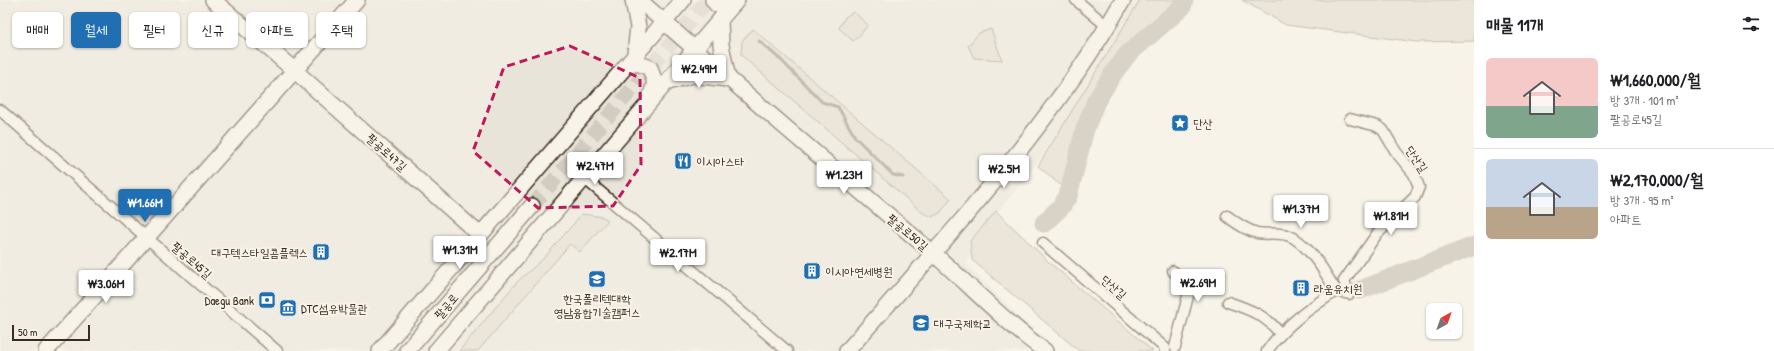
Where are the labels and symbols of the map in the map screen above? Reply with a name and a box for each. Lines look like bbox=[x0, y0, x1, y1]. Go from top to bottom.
pin: ₩2.49M bbox=[666, 55, 732, 89]
place icon: 단산 bbox=[1170, 113, 1190, 133]
place label: 단산 bbox=[1193, 115, 1213, 132]
street label: 팔공로47길 bbox=[363, 129, 411, 175]
street label: 단산길 bbox=[1402, 142, 1432, 176]
restaurant icon: 이시아스타 bbox=[673, 151, 693, 171]
pin: ₩2.47M bbox=[562, 152, 628, 186]
place label: 이시아스타 bbox=[696, 153, 745, 170]
pin: ₩2.5M bbox=[976, 155, 1032, 189]
pin: ₩1.23M bbox=[811, 161, 877, 195]
pin: ₩1.66M bbox=[112, 189, 178, 223]
pin: ₩1.37M bbox=[1268, 195, 1334, 229]
pin: ₩1.81M bbox=[1358, 202, 1424, 236]
street label: 팔공로50길 bbox=[884, 210, 933, 255]
pin: ₩1.31M bbox=[427, 236, 493, 270]
street label: 팔공로45길 bbox=[168, 238, 216, 282]
pin: ₩2.17M bbox=[645, 239, 711, 273]
building icon: 대구텍스타일콤플렉스 bbox=[311, 242, 331, 262]
place label: 대구텍스타일콤플렉스 bbox=[211, 244, 308, 261]
building icon: 이시아연세병원 bbox=[802, 261, 822, 281]
place label: 이시아연세병원 bbox=[825, 263, 893, 280]
school or university icon: 한국폴리텍대학 영남융합기술캠퍼스 bbox=[587, 269, 607, 289]
pin: ₩2.69M bbox=[1165, 269, 1231, 303]
pin: ₩3.06M bbox=[73, 270, 139, 304]
street label: 단산길 bbox=[1097, 271, 1131, 303]
building icon: 라움유치원 bbox=[1291, 278, 1311, 298]
place label: 라움유치원 bbox=[1314, 280, 1362, 297]
street label: 팔공로 bbox=[430, 289, 462, 323]
bank icon: Daegu Bank bbox=[257, 290, 277, 310]
place label: 한국폴리텍대학 영남융합기술캠퍼스 bbox=[554, 290, 640, 321]
place label: Daegu Bank bbox=[205, 292, 254, 309]
museum icon: DTC섬유박물관 bbox=[278, 298, 298, 318]
place label: DTC섬유박물관 bbox=[301, 300, 368, 317]
north arrow bbox=[1426, 303, 1462, 339]
school or university icon: 대구국제학교 bbox=[911, 313, 931, 333]
place label: 대구국제학교 bbox=[934, 315, 992, 332]
scale bar bbox=[12, 323, 90, 342]

